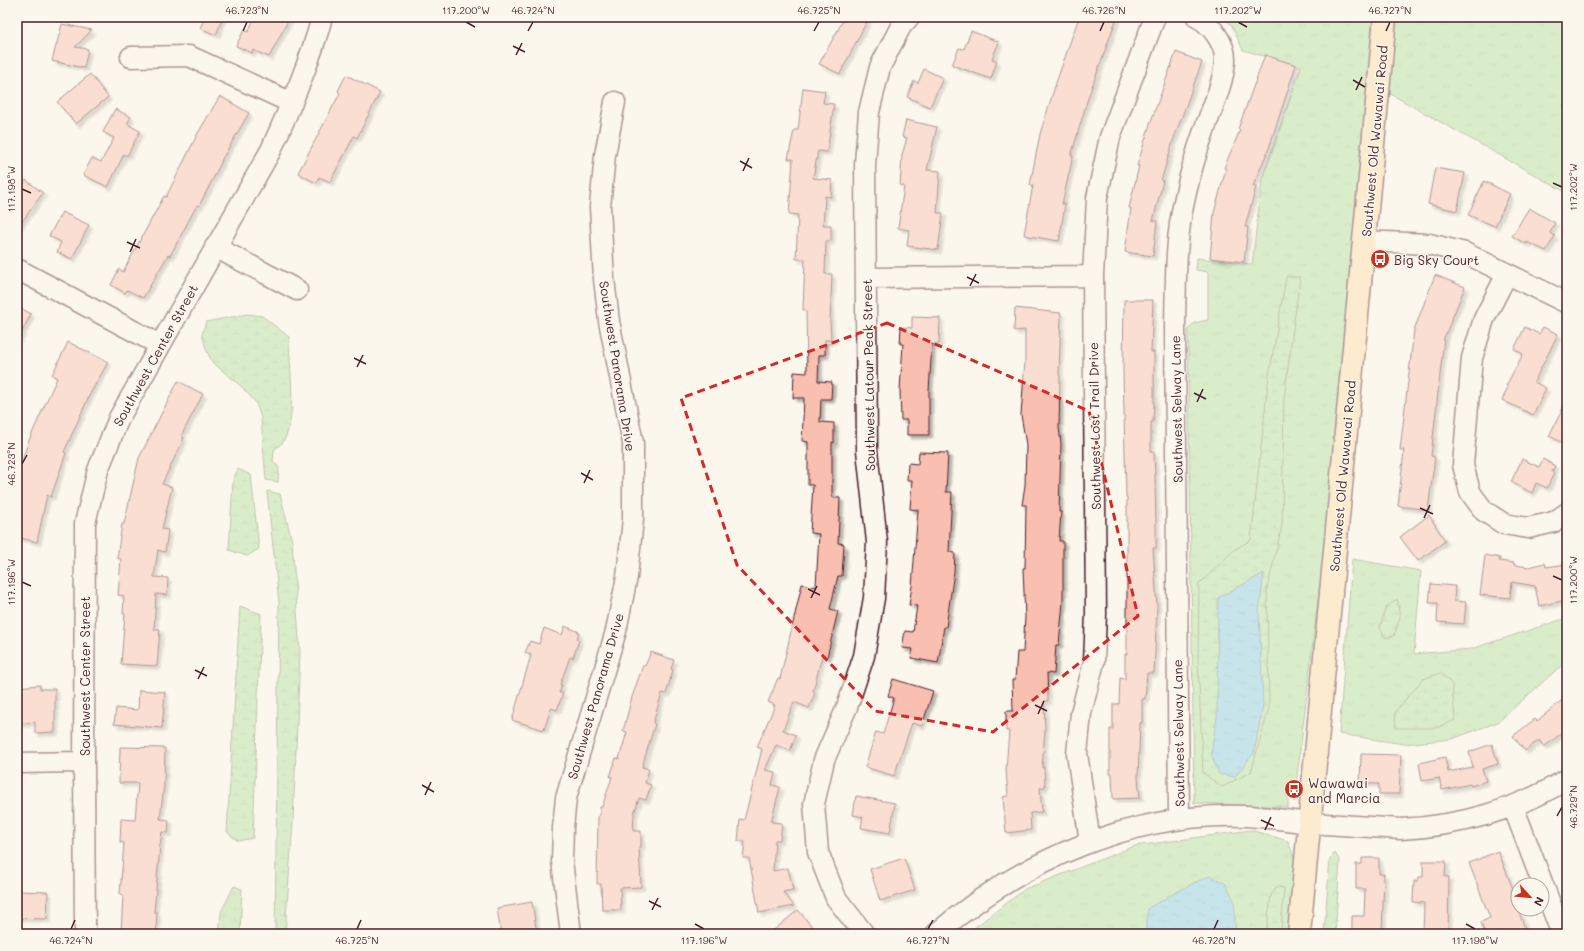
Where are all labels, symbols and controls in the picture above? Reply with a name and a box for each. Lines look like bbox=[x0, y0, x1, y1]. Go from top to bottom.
text: 46.723°N bbox=[225, 3, 269, 17]
text: 117.200°W bbox=[442, 3, 490, 17]
text: 46.724°N bbox=[511, 3, 555, 17]
text: 46.725°N bbox=[797, 3, 841, 17]
text: 46.726°N bbox=[1082, 3, 1126, 17]
text: 117.202°W bbox=[1214, 3, 1262, 17]
text: 46.727°N bbox=[1369, 3, 1411, 17]
street label: Southwest Old Wawawai Road bbox=[1357, 45, 1391, 237]
text: 117.202°W bbox=[1566, 163, 1580, 211]
text: 117.198°W bbox=[4, 166, 18, 212]
bus stop icon: Big Sky Court bbox=[1369, 248, 1391, 270]
place label: Big Sky Court bbox=[1394, 251, 1480, 268]
street label: Southwest Latour Peak Street bbox=[858, 278, 878, 471]
street label: Southwest Panorama Drive bbox=[596, 280, 640, 452]
street label: Southwest Center Street bbox=[109, 281, 201, 429]
street label: Southwest Selway Lane bbox=[1166, 335, 1186, 483]
street label: Southwest Lost Trail Drive bbox=[1084, 342, 1104, 510]
street label: Southwest Old Wawawai Road bbox=[1325, 380, 1359, 572]
text: 46.723°N bbox=[4, 442, 18, 486]
text: 117.200°W bbox=[1566, 556, 1580, 604]
text: 117.196°W bbox=[4, 559, 18, 605]
street label: Southwest Center Street bbox=[76, 596, 93, 756]
street label: Southwest Panorama Drive bbox=[563, 611, 627, 781]
street label: Southwest Selway Lane bbox=[1168, 659, 1188, 807]
place label: Wawawai and Marcia bbox=[1308, 774, 1380, 806]
bus stop icon: Wawawai and Marcia bbox=[1283, 778, 1305, 800]
text: 46.729°N bbox=[1566, 785, 1580, 829]
north arrow bbox=[1510, 877, 1550, 917]
text: N bbox=[1531, 895, 1548, 909]
text: 46.724°N bbox=[49, 933, 93, 947]
text: 46.725°N bbox=[335, 933, 379, 947]
text: 117.196°W bbox=[681, 933, 727, 947]
text: 46.727°N bbox=[907, 933, 949, 947]
text: 46.728°N bbox=[1192, 933, 1236, 947]
text: 117.198°W bbox=[1452, 933, 1498, 947]

